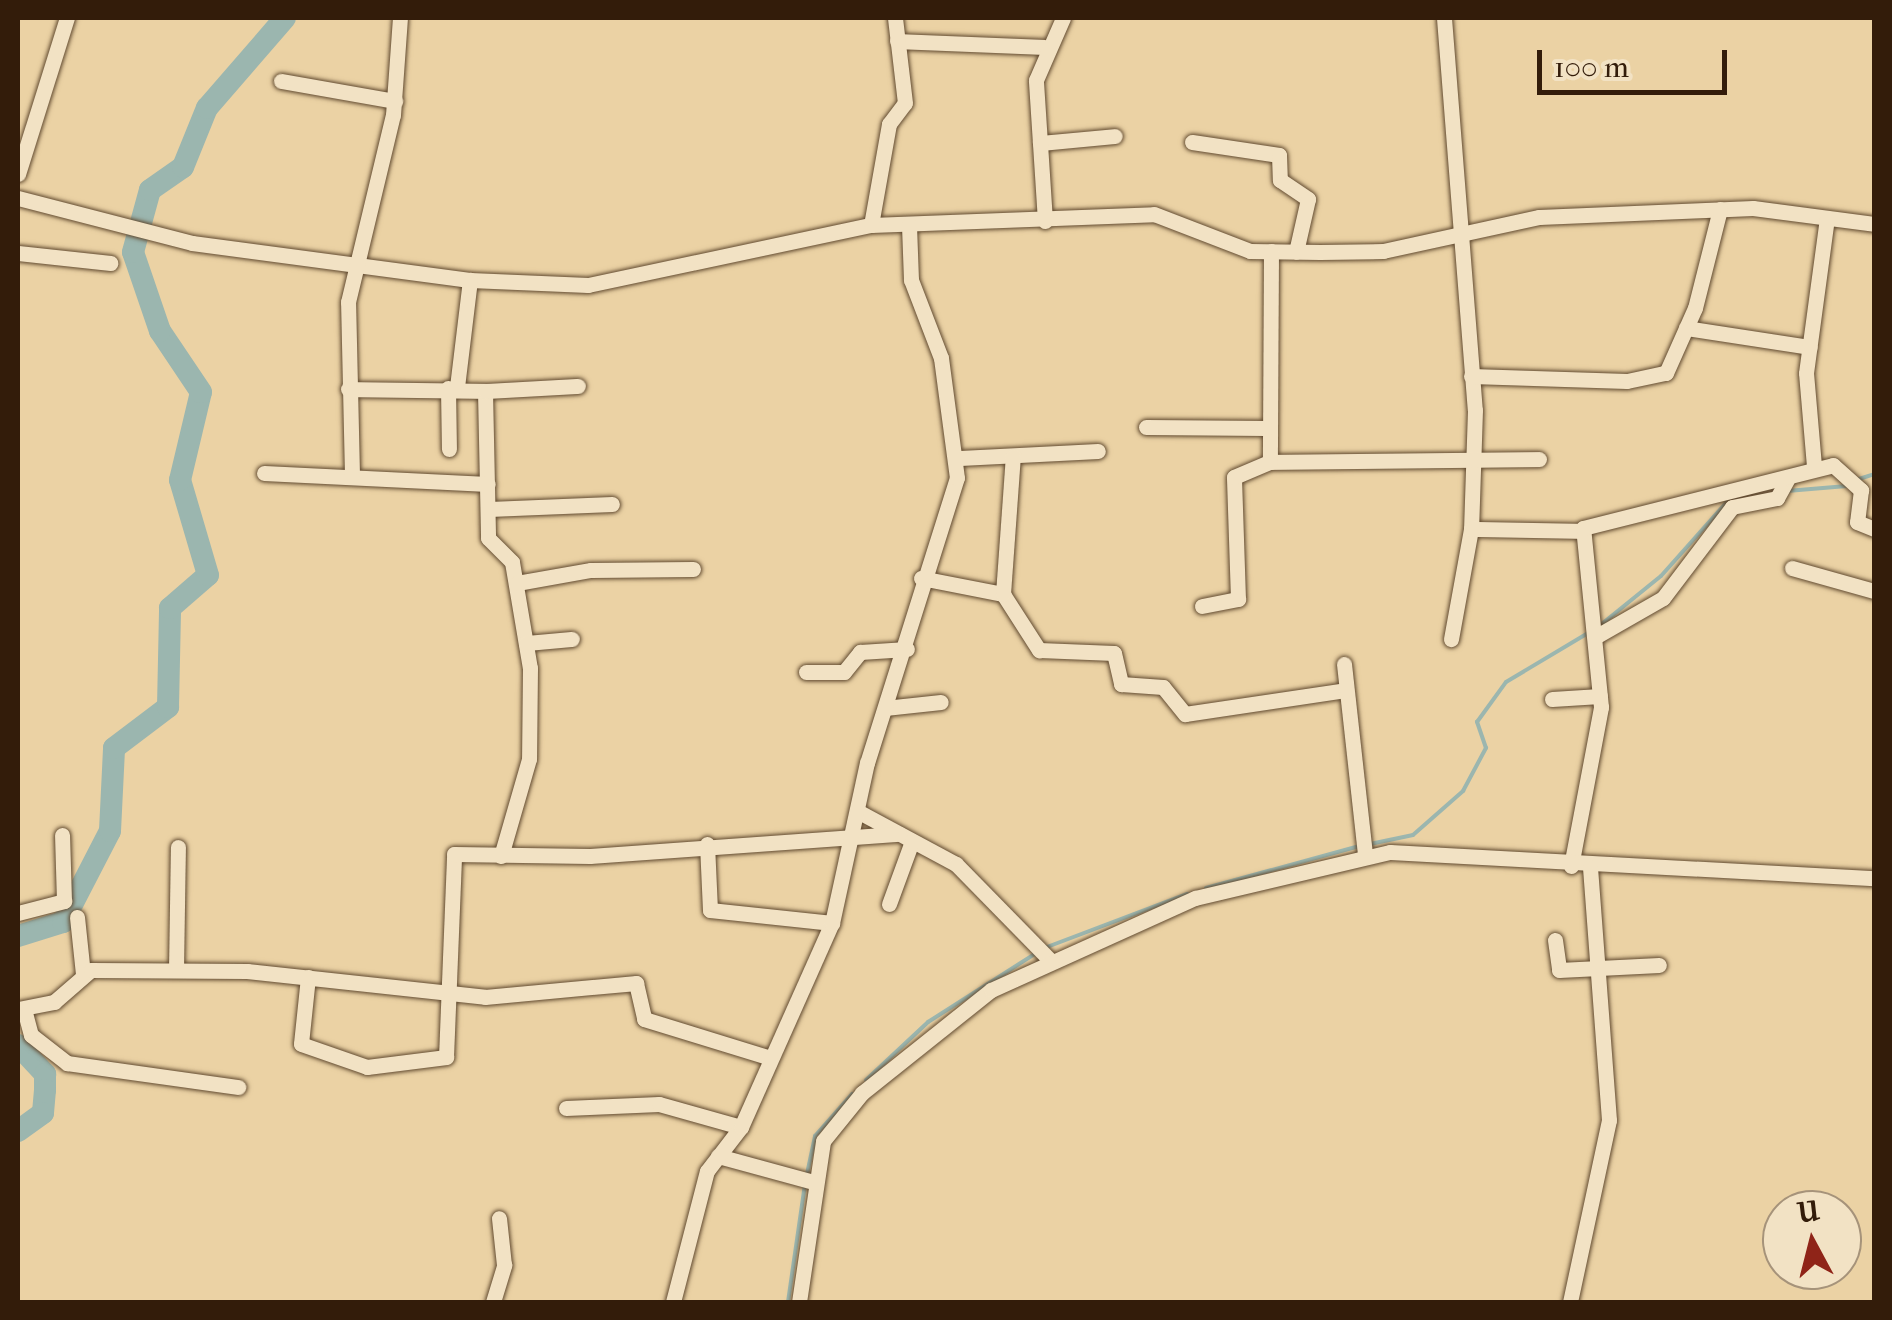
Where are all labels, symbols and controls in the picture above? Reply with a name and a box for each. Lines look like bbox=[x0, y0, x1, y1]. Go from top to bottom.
scale bar bbox=[1542, 30, 1732, 92]
text: 100 m bbox=[1554, 50, 1629, 85]
north arrow bbox=[1762, 1190, 1862, 1290]
text: U bbox=[1796, 1194, 1821, 1229]

